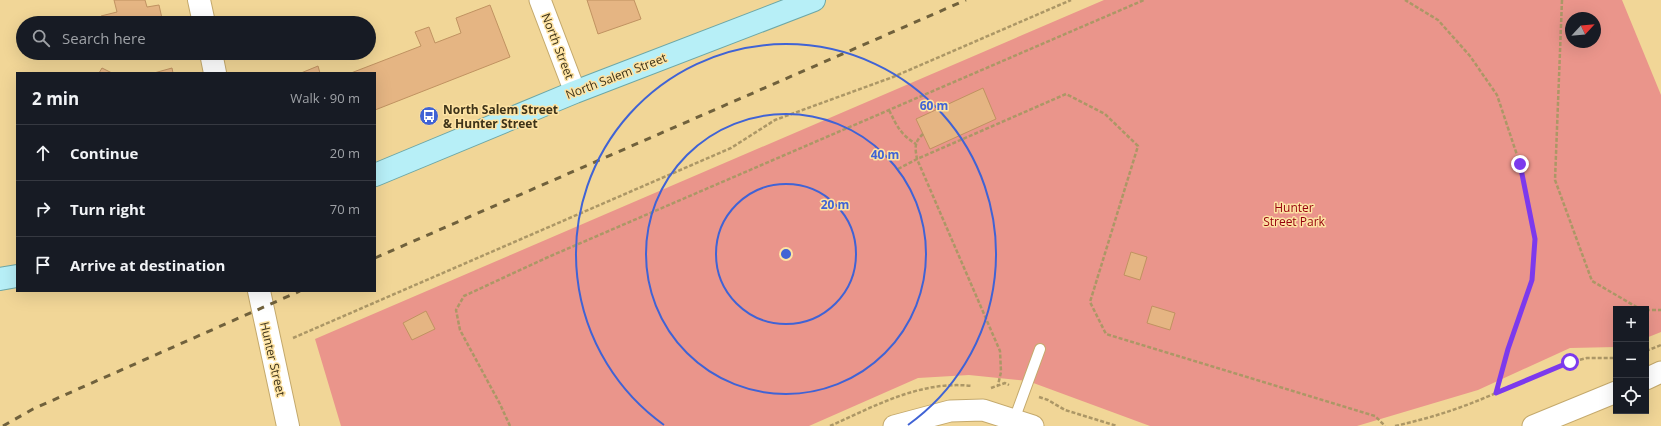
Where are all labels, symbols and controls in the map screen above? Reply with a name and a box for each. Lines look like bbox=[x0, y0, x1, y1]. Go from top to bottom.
street label: North Street bbox=[538, 11, 578, 81]
north arrow bbox=[1565, 12, 1601, 48]
search box bbox=[16, 16, 376, 60]
icon: search bbox=[30, 27, 52, 49]
text: Search here bbox=[62, 28, 146, 48]
street label: North Salem Street bbox=[563, 49, 669, 103]
text: 2 min bbox=[32, 87, 79, 110]
text: Walk · 90 m bbox=[290, 89, 360, 107]
text: 60 m bbox=[920, 97, 948, 114]
place label: North Salem Street & Hunter Street bbox=[443, 101, 558, 132]
bus stop icon: North Salem Street & Hunter Street bbox=[418, 105, 440, 127]
icon: ahead bbox=[32, 142, 54, 164]
text: Continue bbox=[70, 143, 138, 163]
text: 20 m bbox=[330, 144, 360, 162]
text: 40 m bbox=[871, 146, 899, 163]
route end bbox=[1511, 155, 1529, 173]
text: 20 m bbox=[821, 196, 849, 213]
icon: right bbox=[32, 198, 54, 220]
text: Turn right bbox=[70, 199, 145, 219]
park label: Hunter Street Park bbox=[1263, 199, 1326, 230]
text: 70 m bbox=[330, 200, 360, 218]
centre of rings bbox=[779, 247, 793, 261]
icon: arrive bbox=[32, 254, 54, 276]
text: Arrive at destination bbox=[70, 255, 225, 275]
map controls bbox=[1613, 306, 1649, 414]
button: + bbox=[1613, 306, 1649, 342]
street label: Hunter Street bbox=[256, 320, 290, 398]
button: − bbox=[1613, 342, 1649, 378]
route start bbox=[1561, 353, 1579, 371]
button: locate bbox=[1613, 378, 1649, 414]

